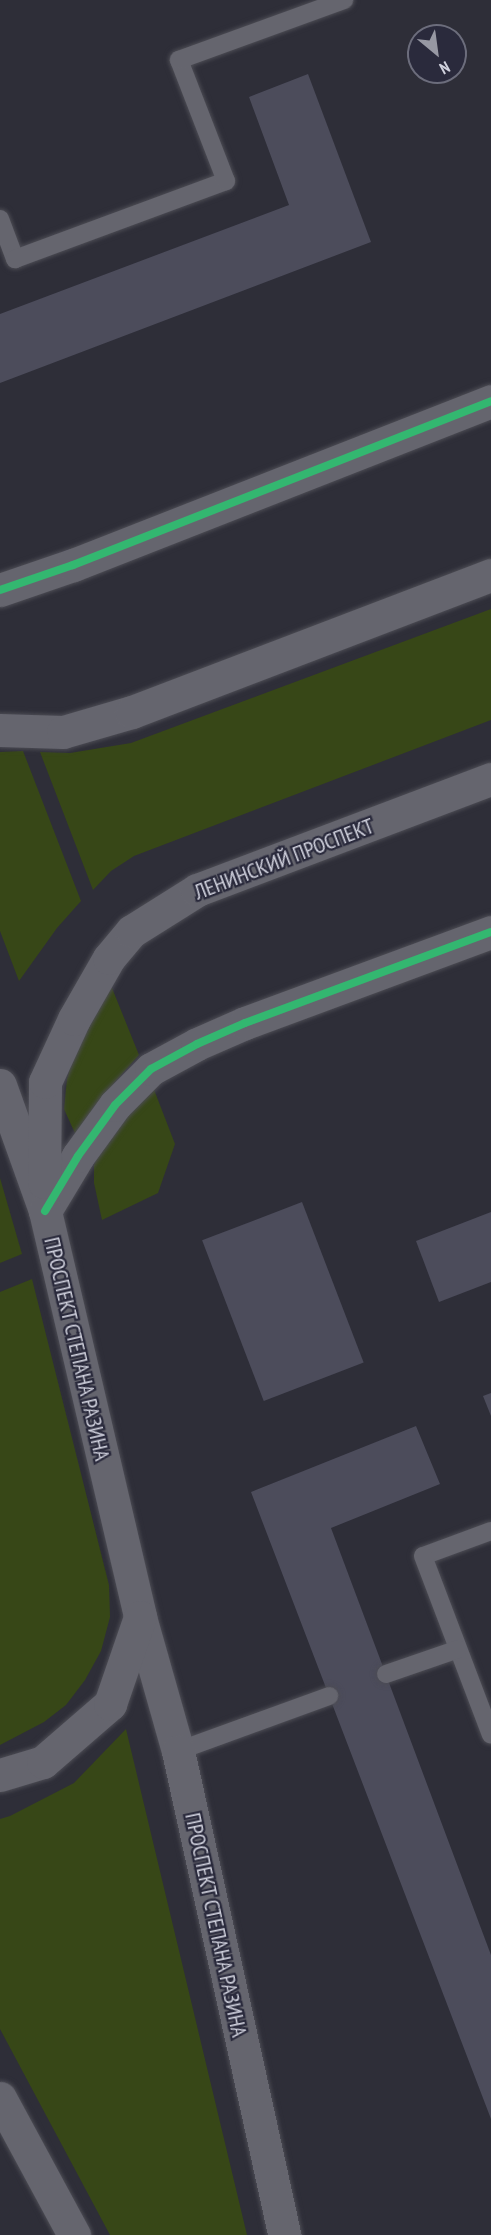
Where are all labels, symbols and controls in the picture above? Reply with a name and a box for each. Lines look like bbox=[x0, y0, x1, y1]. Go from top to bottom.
north arrow bbox=[407, 24, 467, 84]
text: N bbox=[436, 57, 453, 79]
street label: ЛЕНИНСКИЙ ПРОСПЕКТ bbox=[190, 813, 378, 905]
street label: ПРОСПЕКТ СТЕПАНА РАЗИНА bbox=[38, 1234, 116, 1464]
street label: ПРОСПЕКТ СТЕПАНА РАЗИНА bbox=[179, 1810, 253, 2040]

